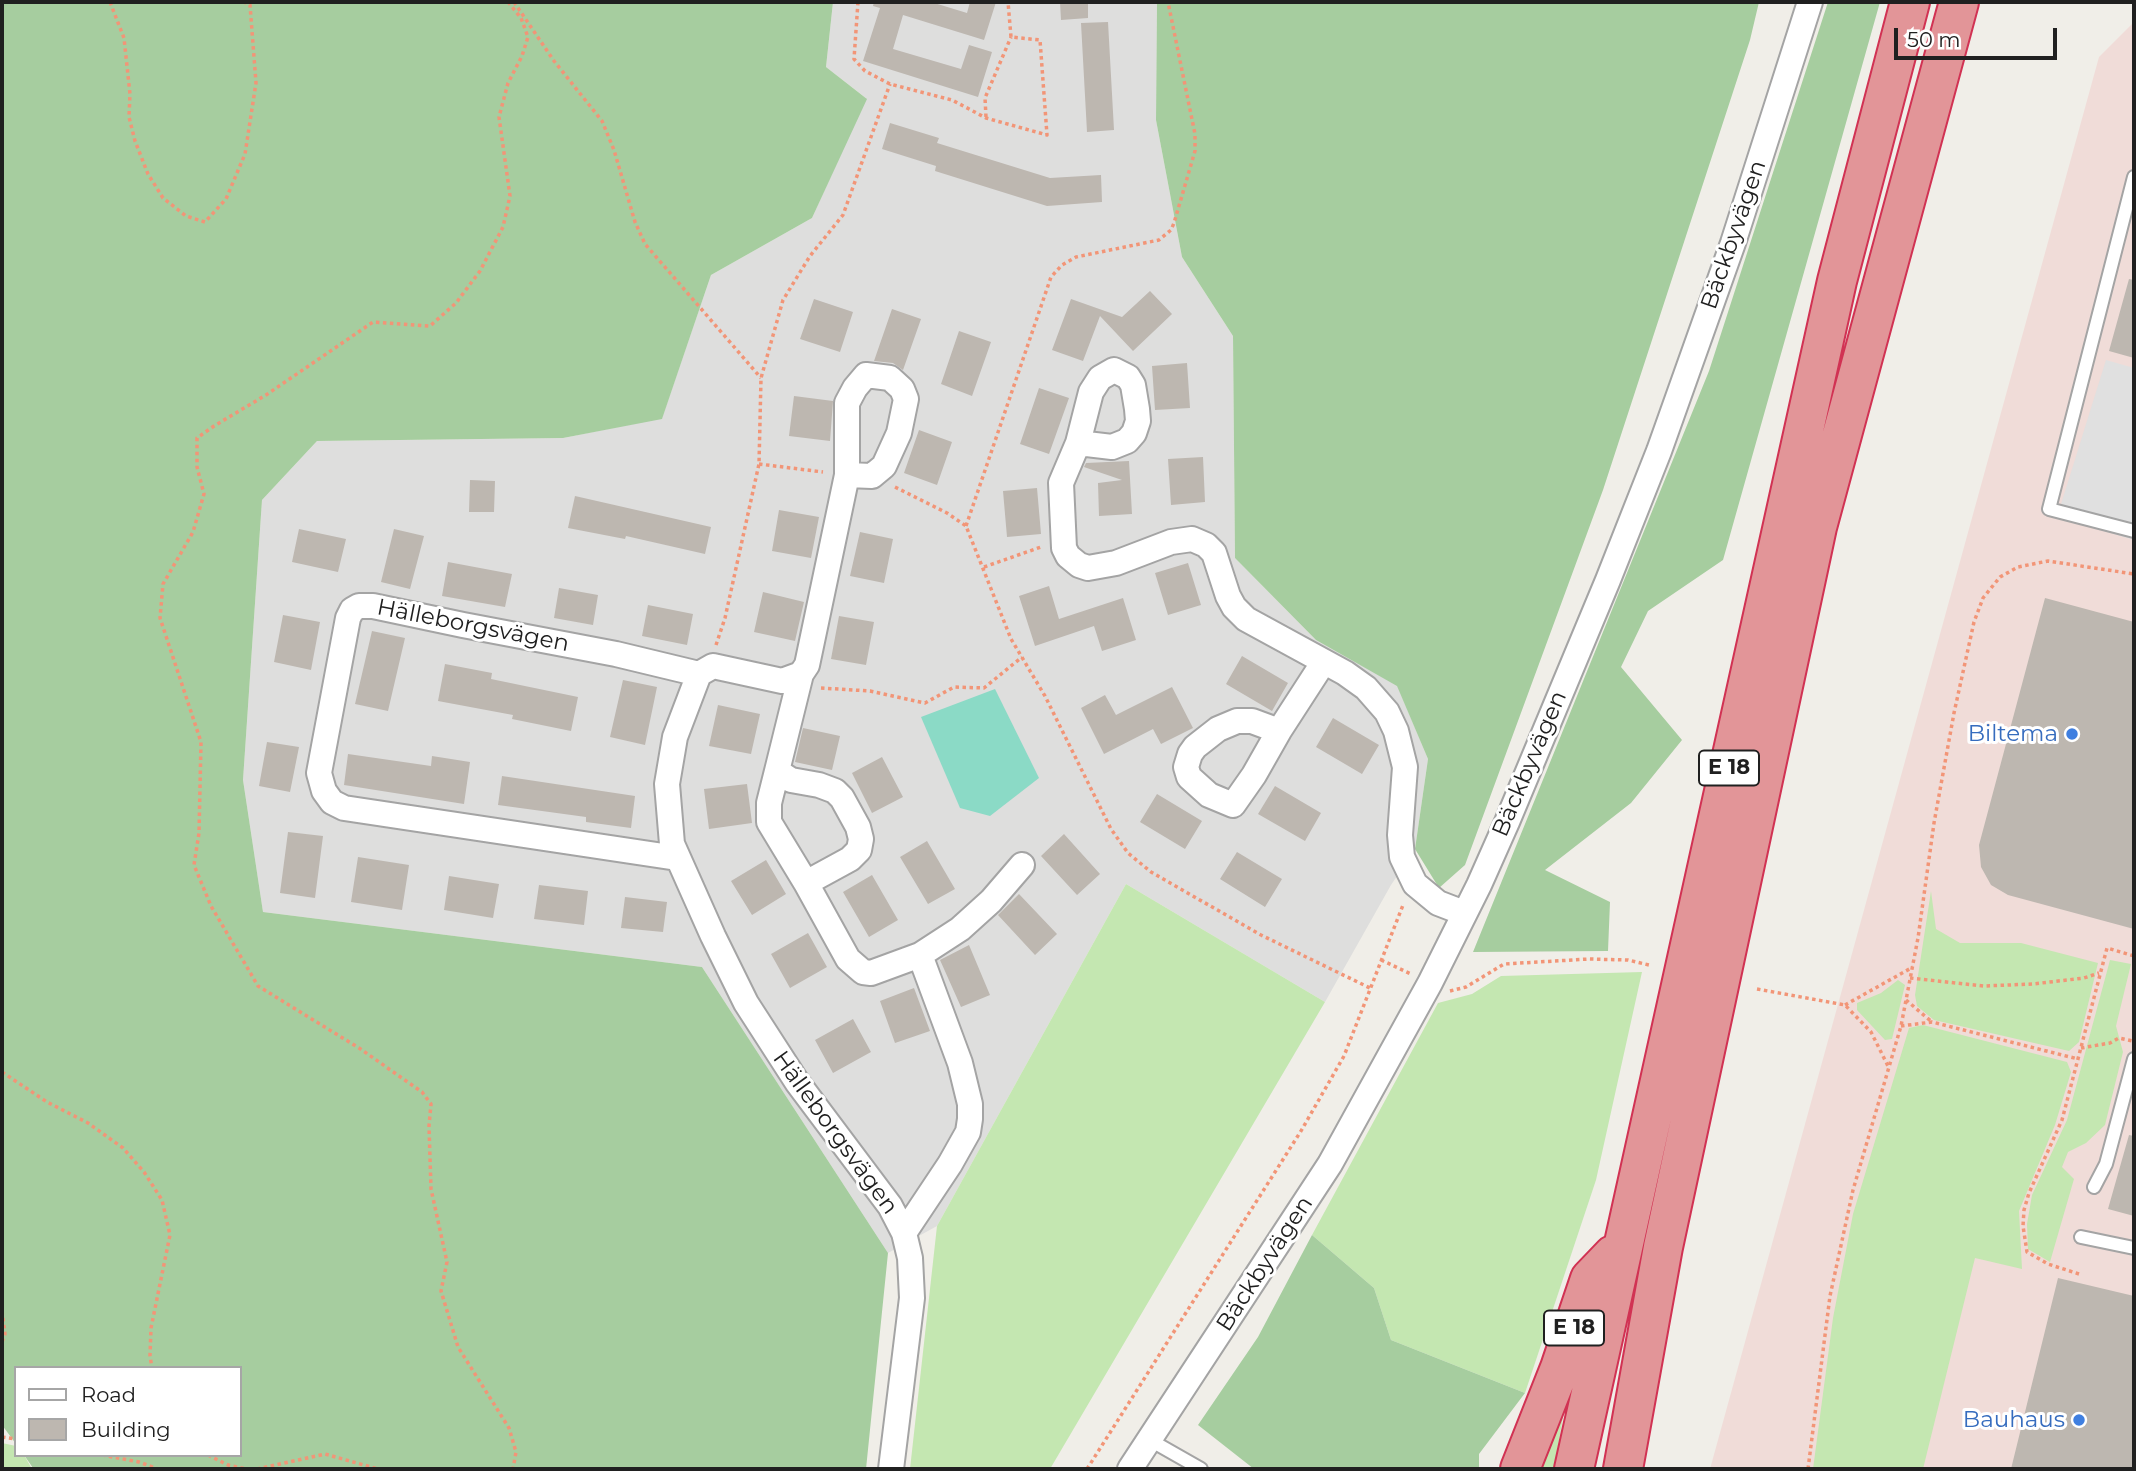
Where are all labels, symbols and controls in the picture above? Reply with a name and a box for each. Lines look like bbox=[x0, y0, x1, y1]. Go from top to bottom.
scale bar bbox=[1898, 14, 2061, 58]
text: 50 m bbox=[1907, 27, 1961, 52]
street label: Bäckbyvägen bbox=[1696, 157, 1772, 313]
street label: Hälleborgsvägen bbox=[375, 594, 571, 658]
street label: Bäckbyvägen bbox=[1487, 687, 1573, 841]
place label: Biltema bbox=[1968, 720, 2058, 748]
marker: Biltema bbox=[2064, 726, 2080, 742]
road number: E 18 bbox=[1699, 750, 1759, 786]
street label: Hälleborgsvägen bbox=[767, 1046, 903, 1220]
street label: Bäckbyvägen bbox=[1211, 1191, 1319, 1337]
road number: E 18 bbox=[1544, 1310, 1604, 1346]
legend bbox=[14, 1366, 242, 1457]
text: Road bbox=[81, 1382, 136, 1407]
place label: Bauhaus bbox=[1963, 1406, 2065, 1434]
marker: Bauhaus bbox=[2071, 1412, 2087, 1428]
text: Building bbox=[81, 1417, 171, 1442]

